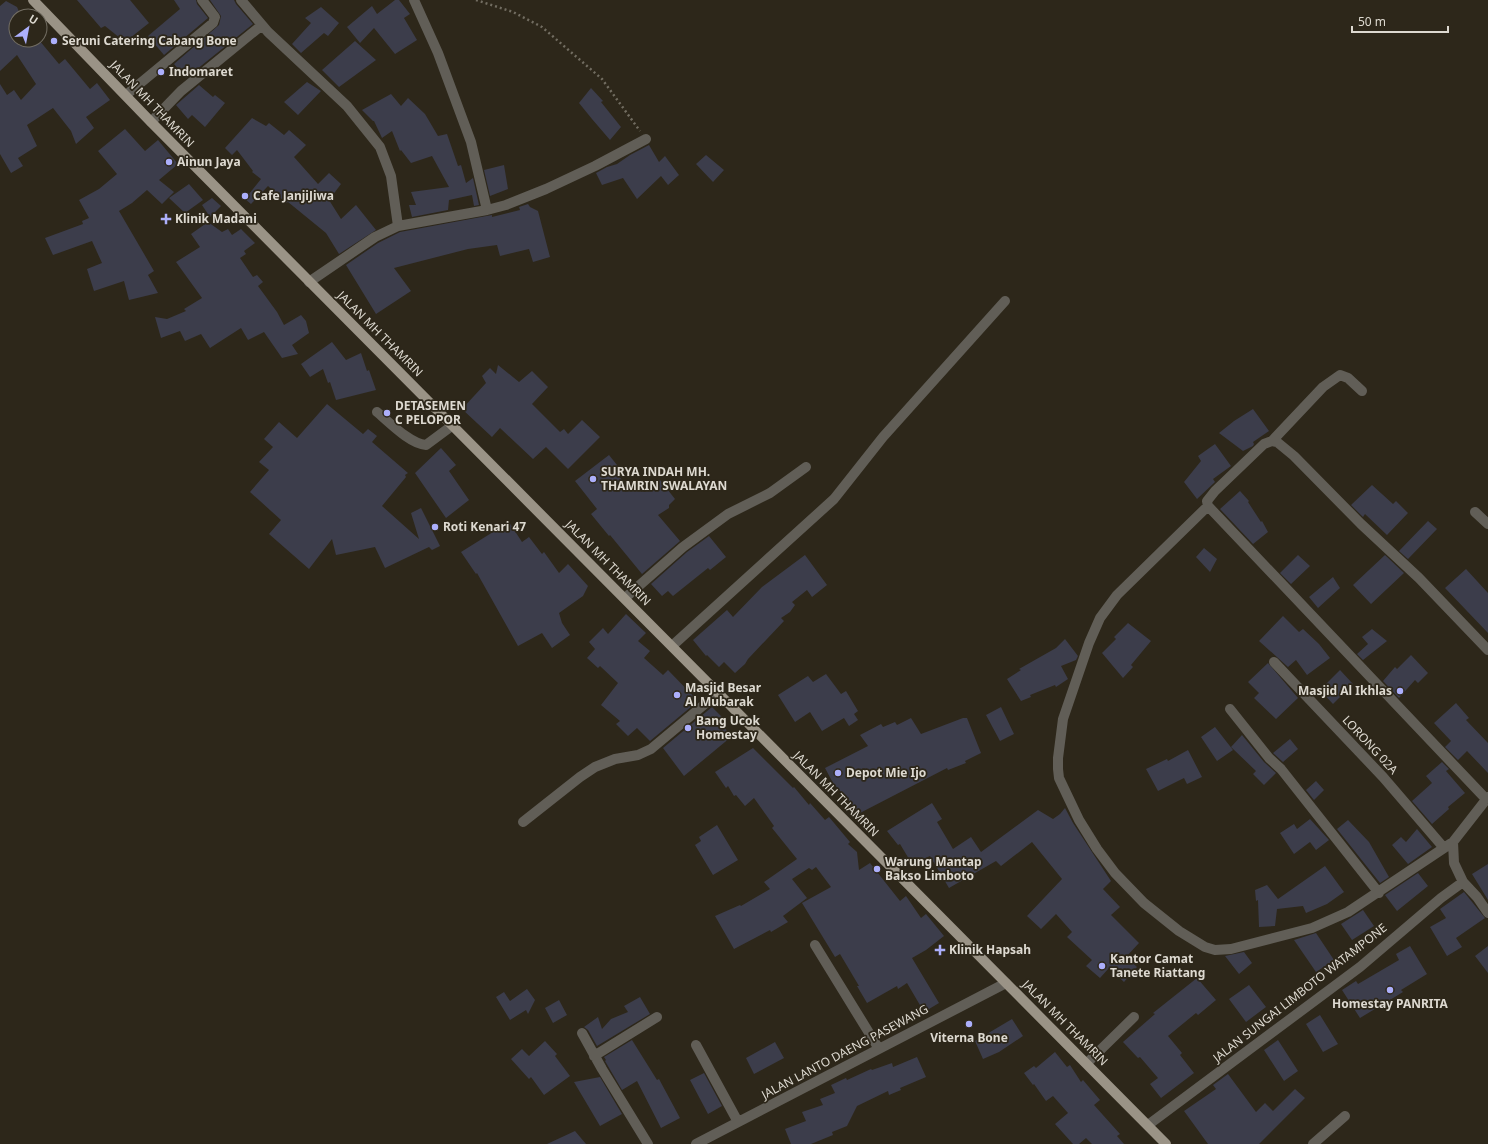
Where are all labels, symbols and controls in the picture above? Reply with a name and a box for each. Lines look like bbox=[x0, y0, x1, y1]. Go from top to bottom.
north arrow bbox=[8, 8, 48, 48]
scale bar bbox=[1352, 8, 1448, 34]
text: U bbox=[26, 11, 41, 28]
text: 50 m bbox=[1358, 13, 1386, 30]
place label: Seruni Catering Cabang Bone bbox=[62, 32, 237, 49]
marker: Seruni Catering Cabang Bone bbox=[49, 36, 59, 46]
street label: JALAN MH THAMRIN bbox=[106, 56, 198, 151]
place label: Indomaret bbox=[169, 63, 233, 80]
marker: Indomaret bbox=[156, 67, 166, 77]
place label: Ainun Jaya bbox=[177, 153, 241, 170]
marker: Ainun Jaya bbox=[164, 157, 174, 167]
place label: Cafe JanjiJiwa bbox=[253, 187, 334, 204]
marker: Cafe JanjiJiwa bbox=[240, 191, 250, 201]
place label: Klinik Madani bbox=[175, 210, 257, 227]
marker: Klinik Madani bbox=[160, 213, 172, 225]
street label: JALAN MH THAMRIN bbox=[333, 286, 427, 380]
place label: DETASEMEN C PELOPOR bbox=[395, 397, 466, 428]
marker: DETASEMEN C PELOPOR bbox=[382, 408, 392, 418]
place label: SURYA INDAH MH. THAMRIN SWALAYAN bbox=[601, 463, 727, 494]
marker: SURYA INDAH MH. THAMRIN SWALAYAN bbox=[588, 474, 598, 484]
street label: JALAN MH THAMRIN bbox=[561, 515, 655, 609]
place label: Roti Kenari 47 bbox=[443, 518, 526, 535]
marker: Roti Kenari 47 bbox=[430, 522, 440, 532]
place label: Masjid Besar Al Mubarak bbox=[685, 679, 762, 710]
place label: Masjid Al Ikhlas bbox=[1298, 682, 1392, 699]
marker: Masjid Al Ikhlas bbox=[1395, 686, 1405, 696]
marker: Masjid Besar Al Mubarak bbox=[672, 690, 682, 700]
place label: Bang Ucok Homestay bbox=[696, 712, 760, 743]
street label: LORONG 02A bbox=[1339, 712, 1402, 778]
marker: Bang Ucok Homestay bbox=[683, 723, 693, 733]
street label: JALAN MH THAMRIN bbox=[789, 746, 883, 840]
place label: Depot Mie Ijo bbox=[846, 764, 926, 781]
marker: Depot Mie Ijo bbox=[833, 768, 843, 778]
place label: Warung Mantap Bakso Limboto bbox=[885, 853, 982, 884]
marker: Warung Mantap Bakso Limboto bbox=[872, 864, 882, 874]
street label: JALAN SUNGAI LIMBOTO WATAMPONE bbox=[1208, 919, 1390, 1067]
place label: Klinik Hapsah bbox=[949, 941, 1031, 958]
marker: Klinik Hapsah bbox=[934, 944, 946, 956]
place label: Kantor Camat Tanete Riattang bbox=[1110, 950, 1205, 981]
marker: Kantor Camat Tanete Riattang bbox=[1097, 961, 1107, 971]
street label: JALAN MH THAMRIN bbox=[1018, 975, 1112, 1069]
marker: Homestay PANRITA bbox=[1385, 985, 1395, 995]
place label: Homestay PANRITA bbox=[1332, 995, 1449, 1012]
street label: JALAN LANTO DAENG PASEWANG bbox=[757, 1000, 931, 1103]
marker: Viterna Bone bbox=[964, 1019, 974, 1029]
place label: Viterna Bone bbox=[930, 1029, 1008, 1046]

